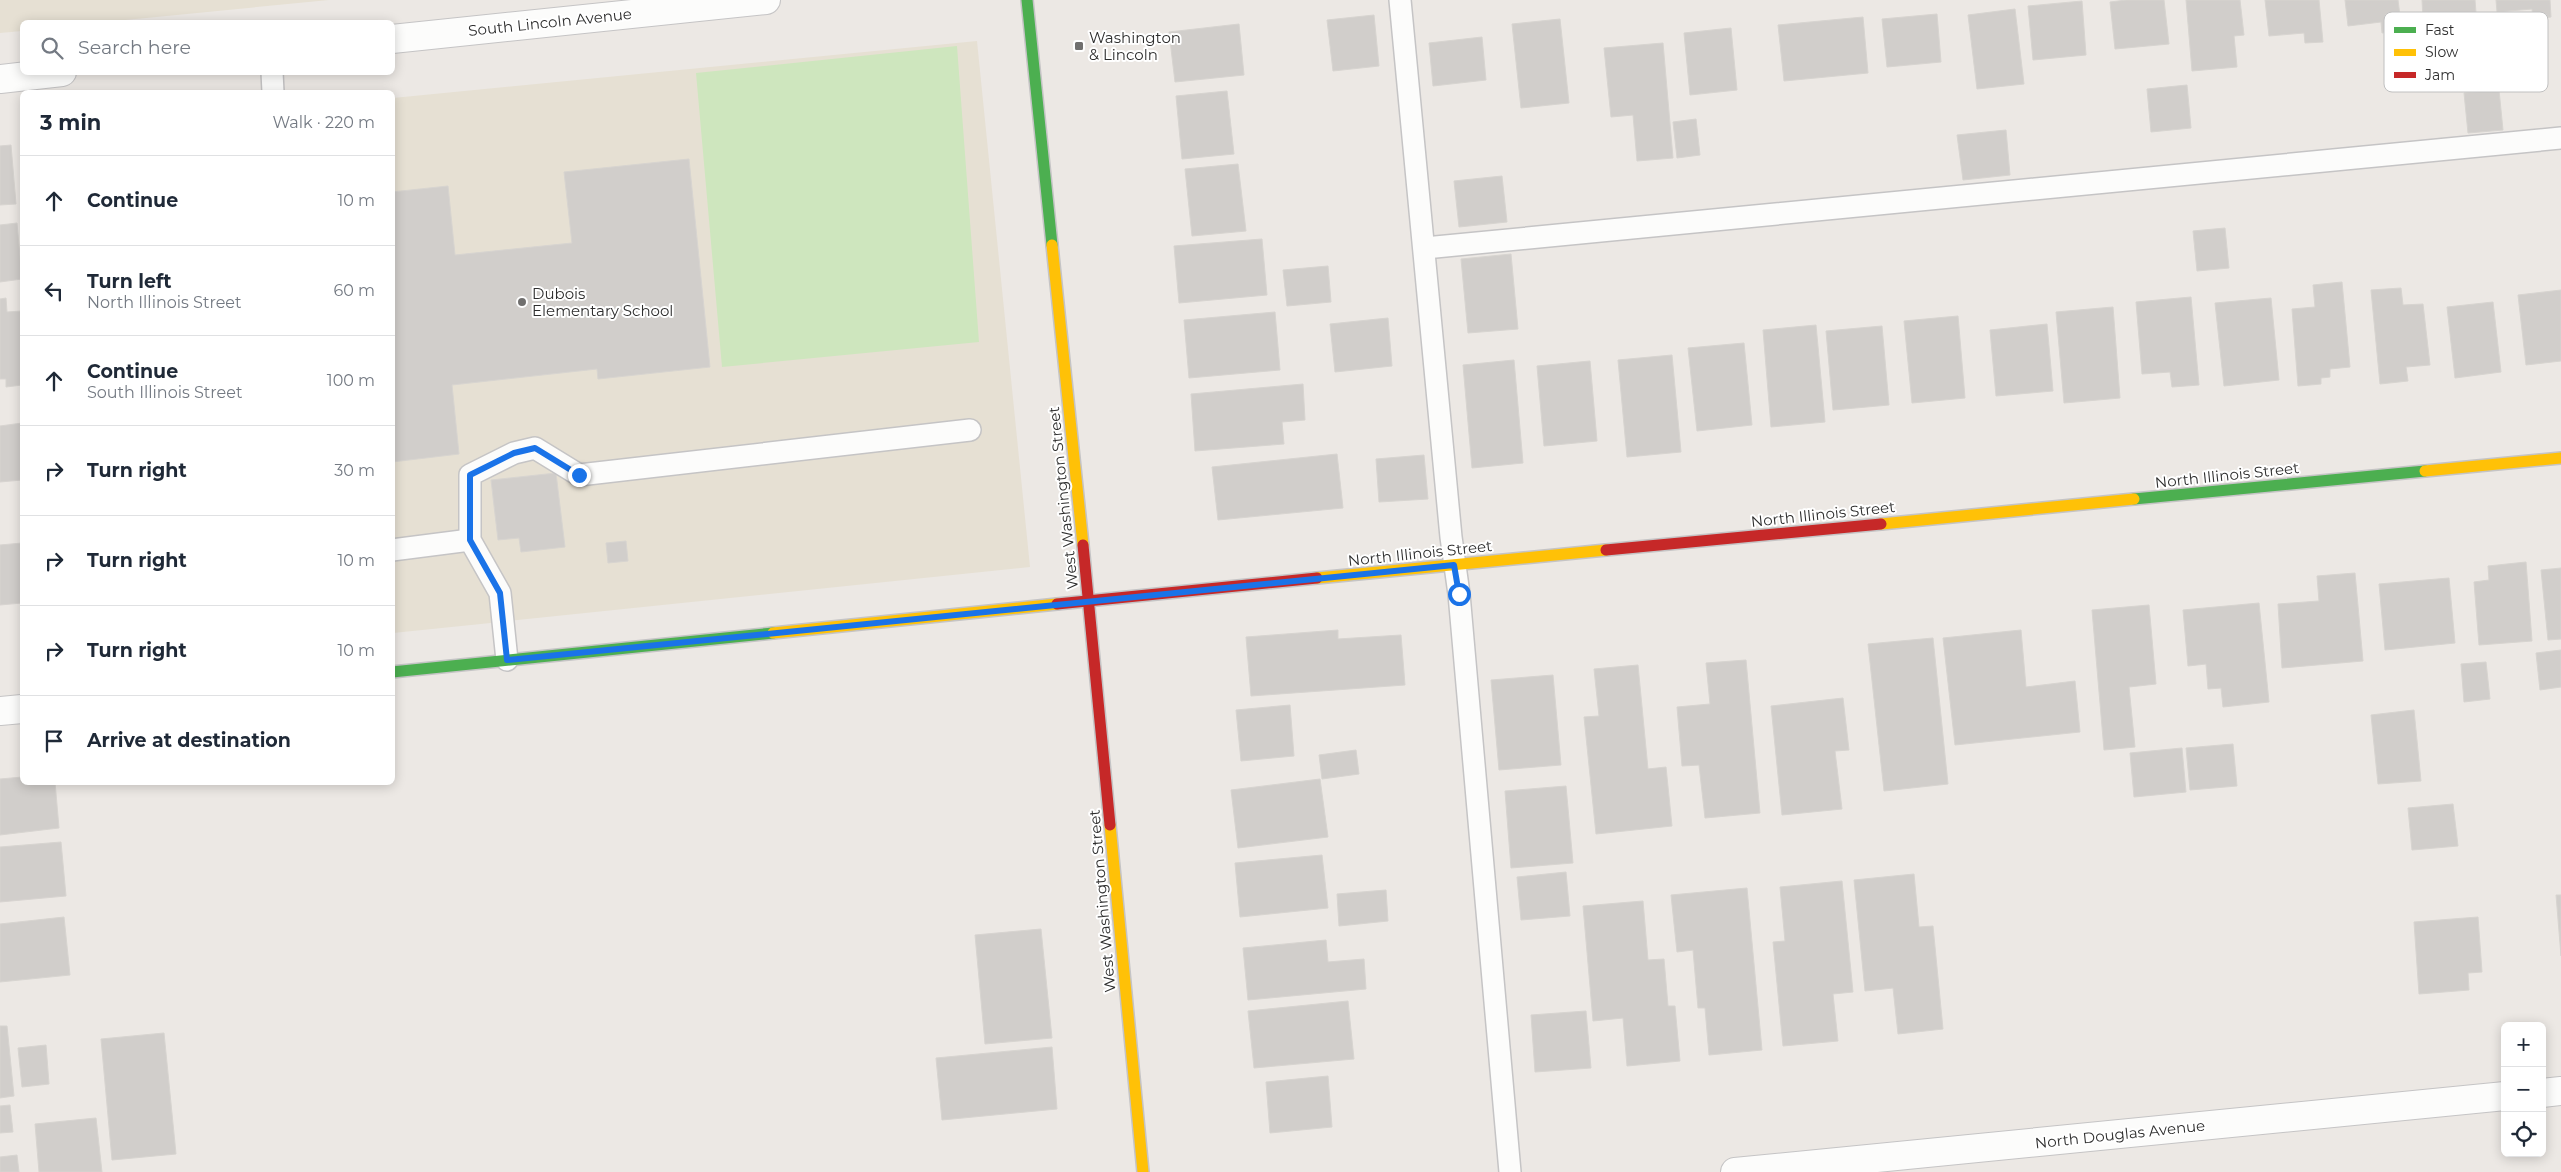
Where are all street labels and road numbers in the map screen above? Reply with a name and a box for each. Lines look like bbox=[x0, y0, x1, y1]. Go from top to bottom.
street label: South Lincoln Avenue bbox=[467, 4, 633, 40]
street label: West Washington Street bbox=[1044, 406, 1082, 590]
street label: North Illinois Street bbox=[2154, 458, 2300, 492]
street label: North Illinois Street bbox=[1750, 497, 1896, 531]
street label: North Illinois Street bbox=[1347, 536, 1493, 570]
street label: West Washington Street bbox=[1085, 809, 1119, 993]
street label: North Douglas Avenue bbox=[2034, 1116, 2206, 1152]

